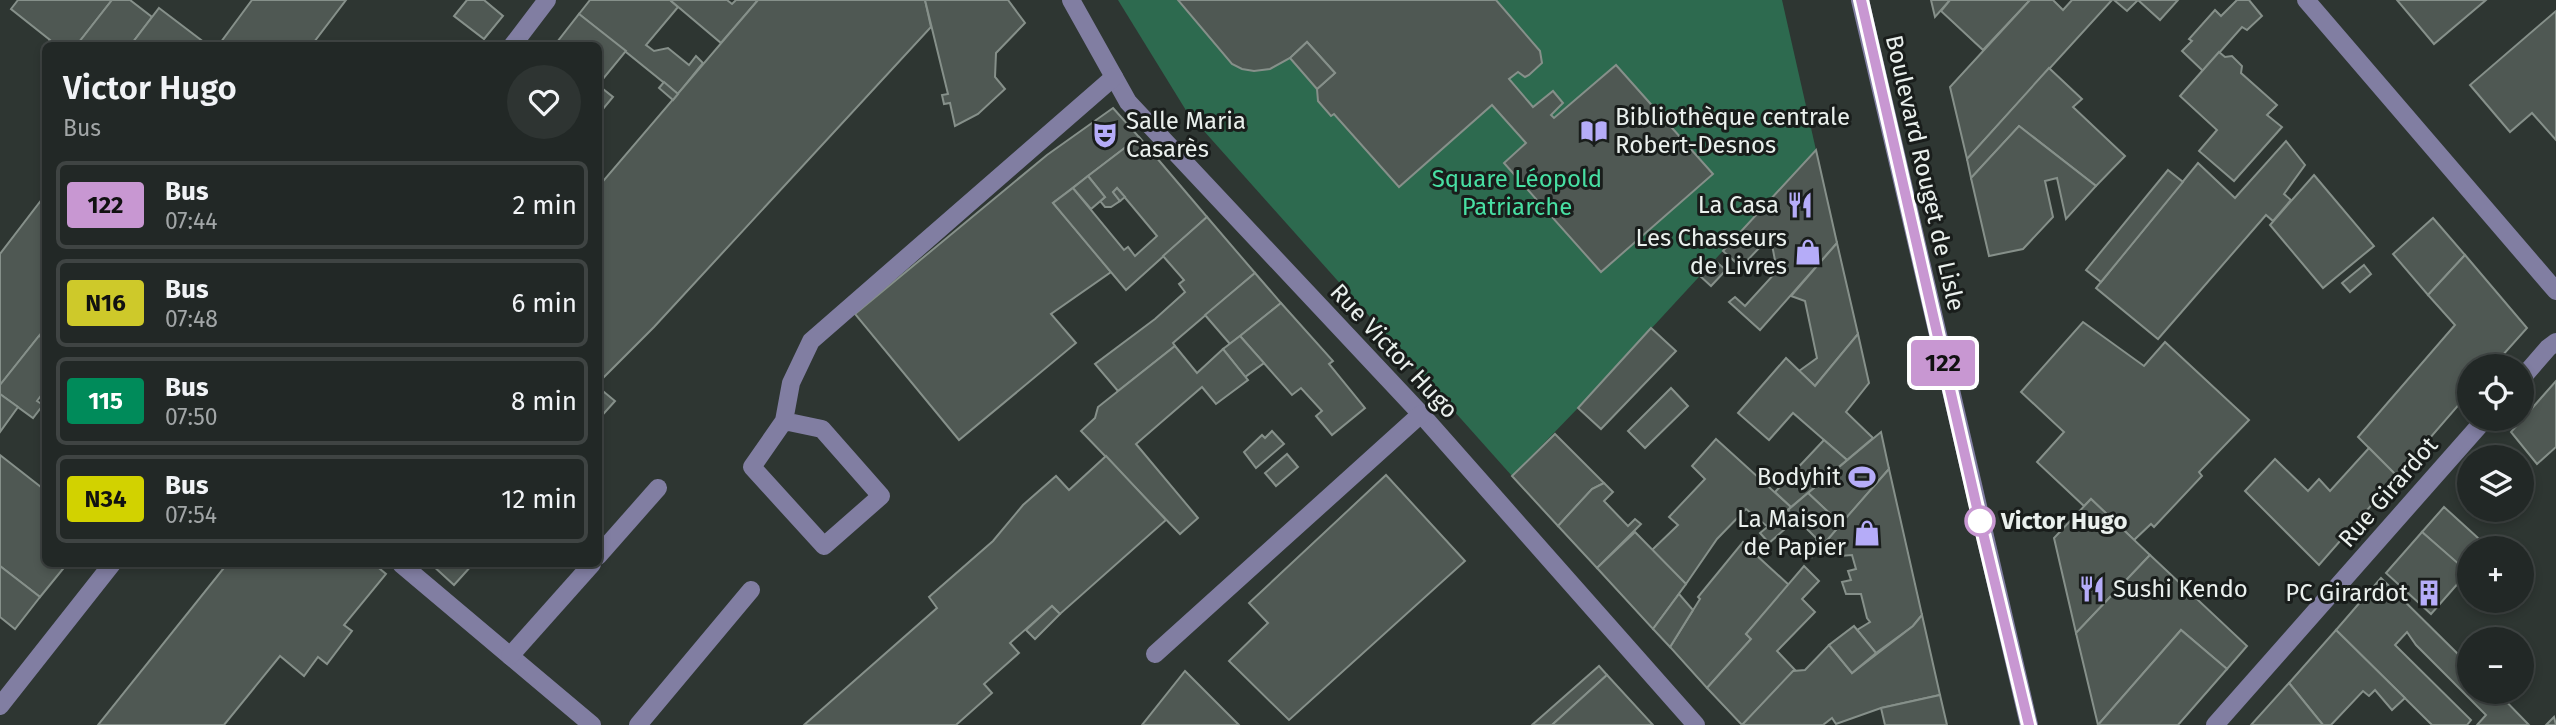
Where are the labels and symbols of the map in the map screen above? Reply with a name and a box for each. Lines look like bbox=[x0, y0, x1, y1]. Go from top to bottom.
street label: Boulevard Rouget de Lisle bbox=[1880, 32, 1970, 314]
place label: Bibliothèque centrale Robert-Desnos bbox=[1615, 103, 1850, 159]
place label: Salle Maria Casarès bbox=[1126, 107, 1246, 163]
library icon: Bibliothèque centrale Robert-Desnos bbox=[1579, 116, 1609, 146]
theatre icon: Salle Maria Casarès bbox=[1090, 120, 1120, 150]
park label: Square Léopold Patriarche bbox=[1432, 165, 1602, 221]
restaurant icon: La Casa bbox=[1785, 190, 1815, 220]
place label: La Casa bbox=[1698, 191, 1779, 219]
place label: Les Chasseurs de Livres bbox=[1636, 224, 1787, 280]
shop icon: Les Chasseurs de Livres bbox=[1793, 237, 1823, 267]
street label: Rue Victor Hugo bbox=[1324, 278, 1464, 424]
line badge: 122 bbox=[1903, 340, 1983, 386]
street label: Rue Girardot bbox=[2333, 431, 2444, 553]
sports icon: Bodyhit bbox=[1847, 462, 1877, 492]
place label: Bodyhit bbox=[1757, 463, 1841, 491]
place label: La Maison de Papier bbox=[1737, 505, 1847, 561]
marker: Victor Hugo bbox=[1965, 506, 1995, 536]
place label: Victor Hugo bbox=[2000, 507, 2128, 535]
shop icon: La Maison de Papier bbox=[1852, 518, 1882, 548]
restaurant icon: Sushi Kendo bbox=[2077, 574, 2107, 604]
place label: Sushi Kendo bbox=[2113, 575, 2248, 603]
building icon: PC Girardot bbox=[2414, 578, 2444, 608]
place label: PC Girardot bbox=[2285, 579, 2408, 607]

